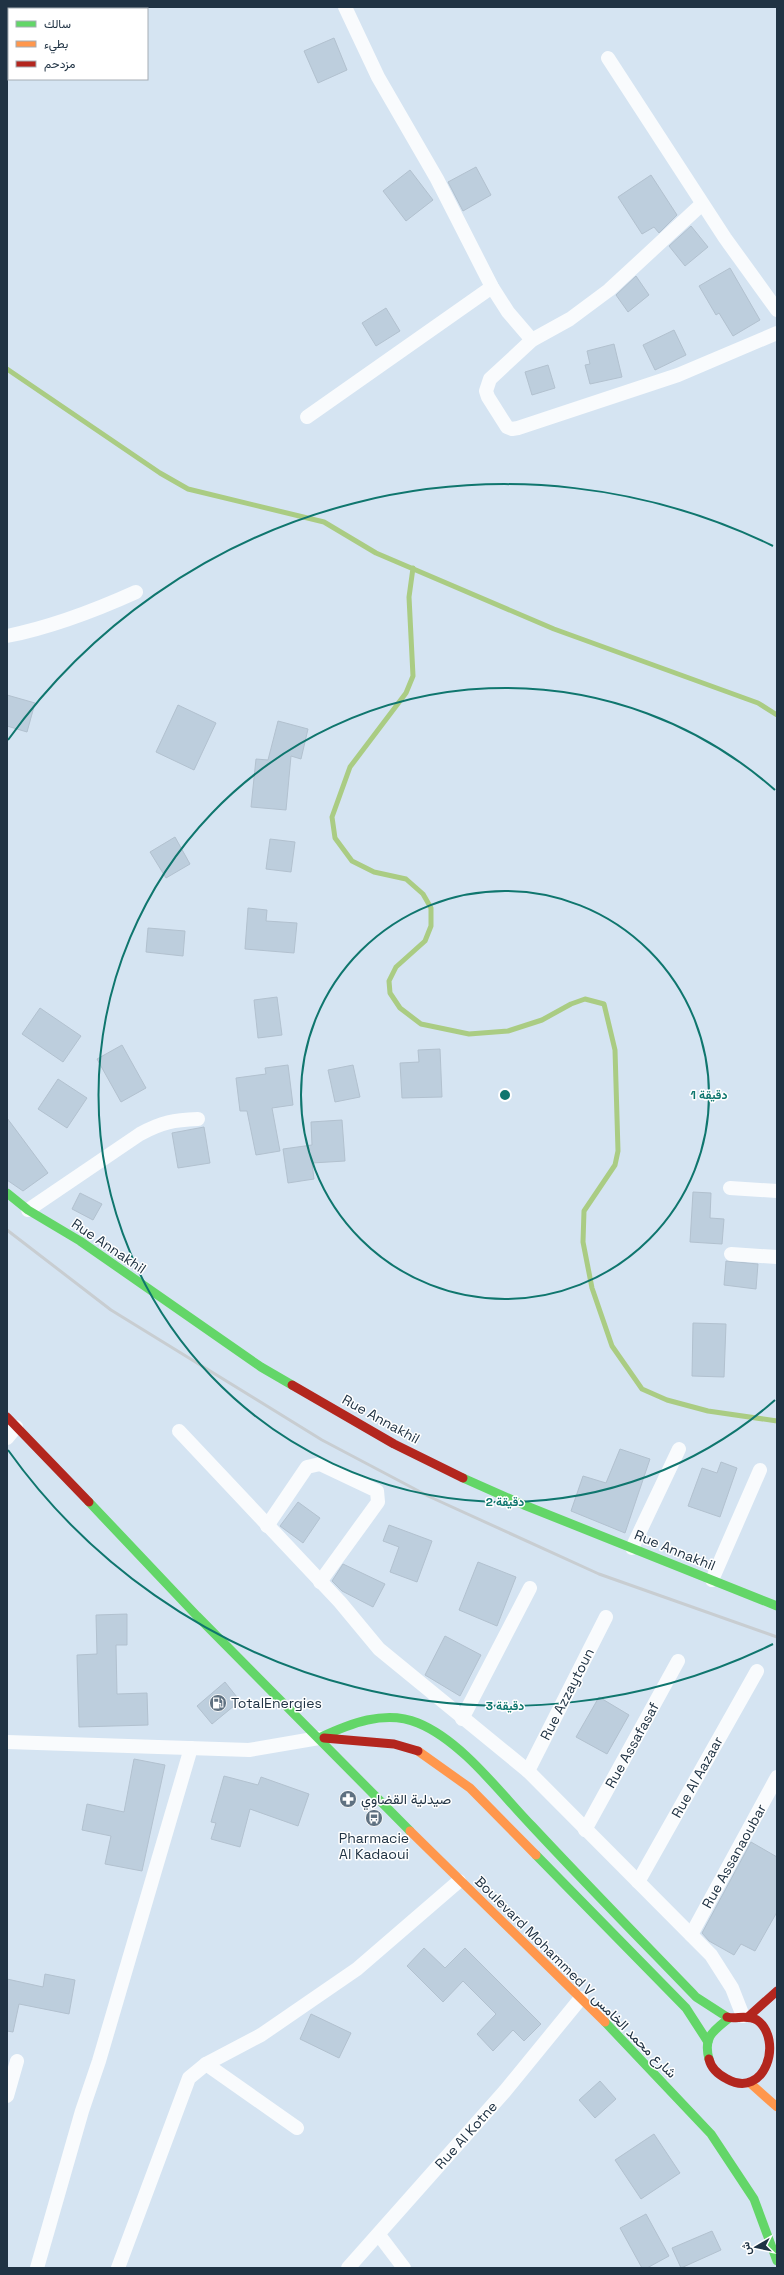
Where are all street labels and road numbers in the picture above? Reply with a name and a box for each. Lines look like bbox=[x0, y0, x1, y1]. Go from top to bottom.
street label: Rue Annakhil bbox=[68, 1214, 150, 1278]
street label: Rue Annakhil bbox=[339, 1390, 423, 1448]
street label: Rue Annakhil bbox=[632, 1526, 718, 1574]
street label: Rue Azzaytoun bbox=[536, 1645, 598, 1743]
street label: Rue Assafasaf bbox=[601, 1699, 663, 1791]
street label: Rue Al Aazaar bbox=[667, 1733, 727, 1821]
street label: Rue Assanaoubar bbox=[698, 1801, 770, 1911]
street label: Boulevard Mohammed V شارع محمد الخامس bbox=[470, 1872, 681, 2083]
street label: Rue Al Kotne bbox=[431, 2097, 501, 2173]

